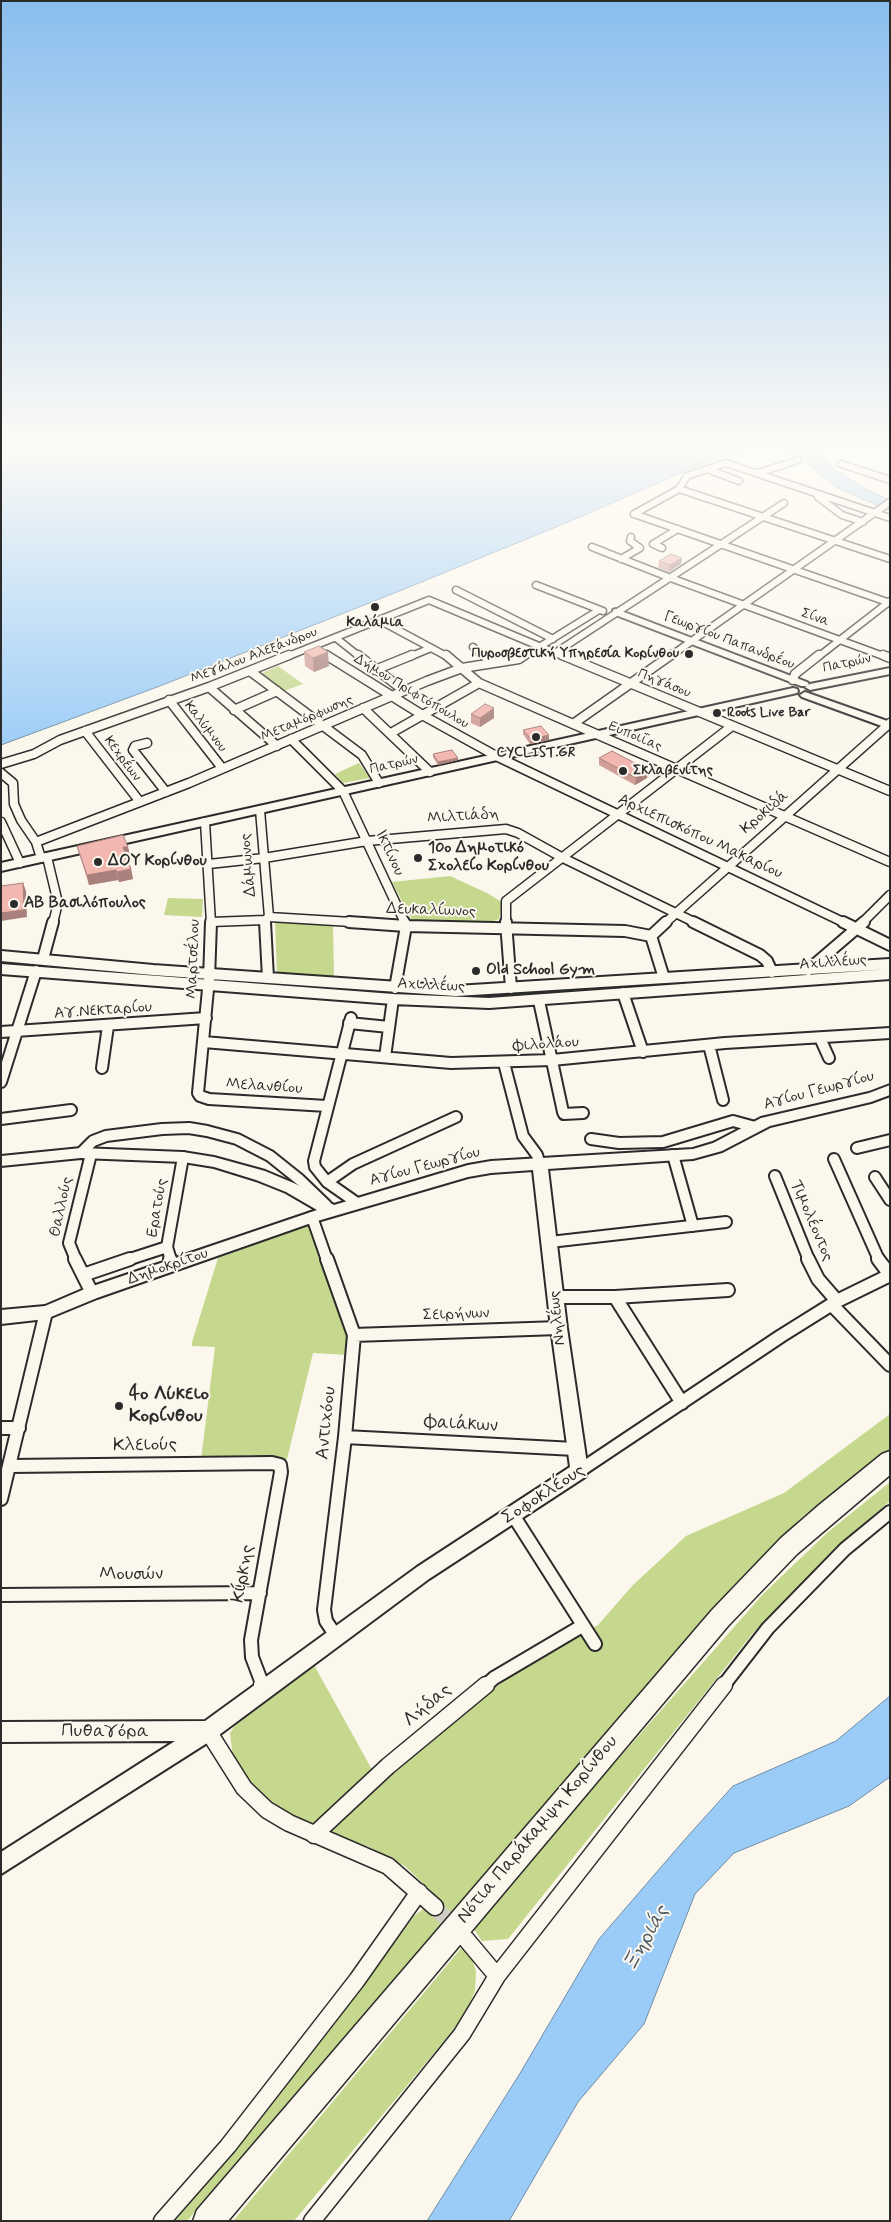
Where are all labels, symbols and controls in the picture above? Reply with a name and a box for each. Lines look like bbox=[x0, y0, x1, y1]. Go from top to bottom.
marker: Καλάμια bbox=[369, 601, 381, 613]
street label: Σίνα bbox=[799, 605, 831, 631]
street label: Γεωργίου Παπανδρέου bbox=[661, 608, 797, 674]
place label: Καλάμια bbox=[346, 615, 404, 631]
street label: Μεγάλου Αλεξάνδρου bbox=[188, 624, 320, 688]
place label: Πυροσβεστική Υπηρεσία Κορίνθου bbox=[472, 646, 679, 662]
marker: Πυροσβεστική Υπηρεσία Κορίνθου bbox=[683, 648, 695, 660]
street label: Δήμου Πριφτόπουλου bbox=[351, 651, 471, 733]
street label: Πατρών bbox=[821, 651, 873, 677]
street label: Πηγάσου bbox=[635, 666, 693, 702]
street label: Μεταμόρφωσης bbox=[258, 692, 356, 746]
street label: Καλύμνου bbox=[180, 698, 230, 756]
place label: Roots Live Bar bbox=[727, 705, 810, 721]
marker: Roots Live Bar bbox=[711, 707, 723, 719]
street label: Ευποιΐας bbox=[606, 718, 664, 756]
marker: CYCLIST.GR bbox=[530, 731, 542, 743]
street label: Κεχρέων bbox=[100, 733, 144, 785]
place label: CYCLIST.GR bbox=[497, 745, 575, 761]
street label: Πατρών bbox=[368, 751, 420, 779]
place label: Σκλαβενίτης bbox=[633, 763, 713, 779]
marker: Σκλαβενίτης bbox=[617, 765, 629, 777]
street label: Κροκιδά bbox=[737, 787, 793, 839]
street label: Αρχιεπισκόπου Μακαρίου bbox=[615, 790, 785, 884]
street label: Μιλτιάδη bbox=[426, 805, 500, 829]
street label: Ικτίνου bbox=[370, 827, 408, 879]
street label: Δάμωνος bbox=[237, 832, 261, 898]
place label: 10ο Δημοτικό Σχολείο Κορίνθου bbox=[428, 839, 549, 877]
place label: ΔΟΥ Κορίνθου bbox=[108, 852, 207, 872]
marker: 10ο Δημοτικό Σχολείο Κορίνθου bbox=[412, 852, 424, 864]
marker: ΔΟΥ Κορίνθου bbox=[92, 856, 104, 868]
place label: ΑΒ Βασιλόπουλος bbox=[24, 894, 146, 914]
marker: ΑΒ Βασιλόπουλος bbox=[8, 898, 20, 910]
street label: Δευκαλίωνος bbox=[386, 900, 476, 922]
street label: Μαρτσέλου bbox=[183, 919, 205, 999]
street label: Αχιλλέως bbox=[799, 951, 867, 975]
place label: Old School Gym bbox=[486, 961, 595, 981]
marker: Old School Gym bbox=[470, 965, 482, 977]
street label: Αχιλλέως bbox=[397, 975, 465, 997]
street label: Αγ.Νεκταρίου bbox=[53, 998, 153, 1024]
street label: Φιλολάου bbox=[512, 1033, 580, 1057]
street label: Αγίου Γεωργίου bbox=[762, 1067, 876, 1115]
street label: Μελανθίου bbox=[225, 1075, 303, 1099]
street label: Αγίου Γεωργίου bbox=[368, 1143, 482, 1191]
street label: Θαλλούς bbox=[46, 1175, 78, 1239]
street label: Ερατούς bbox=[143, 1177, 173, 1239]
street label: Τιμολέοντος bbox=[785, 1178, 837, 1264]
street label: Δημοκρίτου bbox=[125, 1244, 211, 1290]
street label: Νηλέως bbox=[546, 1290, 570, 1346]
street label: Σειρήνων bbox=[422, 1304, 490, 1326]
place label: 4ο Λύκειο Κορίνθου bbox=[129, 1384, 209, 1428]
street label: Αντιχόου bbox=[312, 1385, 342, 1461]
marker: 4ο Λύκειο Κορίνθου bbox=[113, 1400, 125, 1412]
street label: Φαιάκων bbox=[424, 1412, 498, 1438]
street label: Κλειούς bbox=[113, 1434, 177, 1458]
street label: Σοφοκλέους bbox=[498, 1460, 590, 1530]
street label: Κίρκης bbox=[228, 1543, 260, 1605]
street label: Μουσών bbox=[99, 1564, 163, 1586]
street label: Λήδας bbox=[399, 1679, 457, 1733]
street label: Πυθαγόρα bbox=[61, 1721, 149, 1743]
street label: Νότια Παράκαμψη Κορίνθου bbox=[453, 1731, 623, 1929]
water label: Ξηριάς bbox=[619, 1902, 675, 1976]

